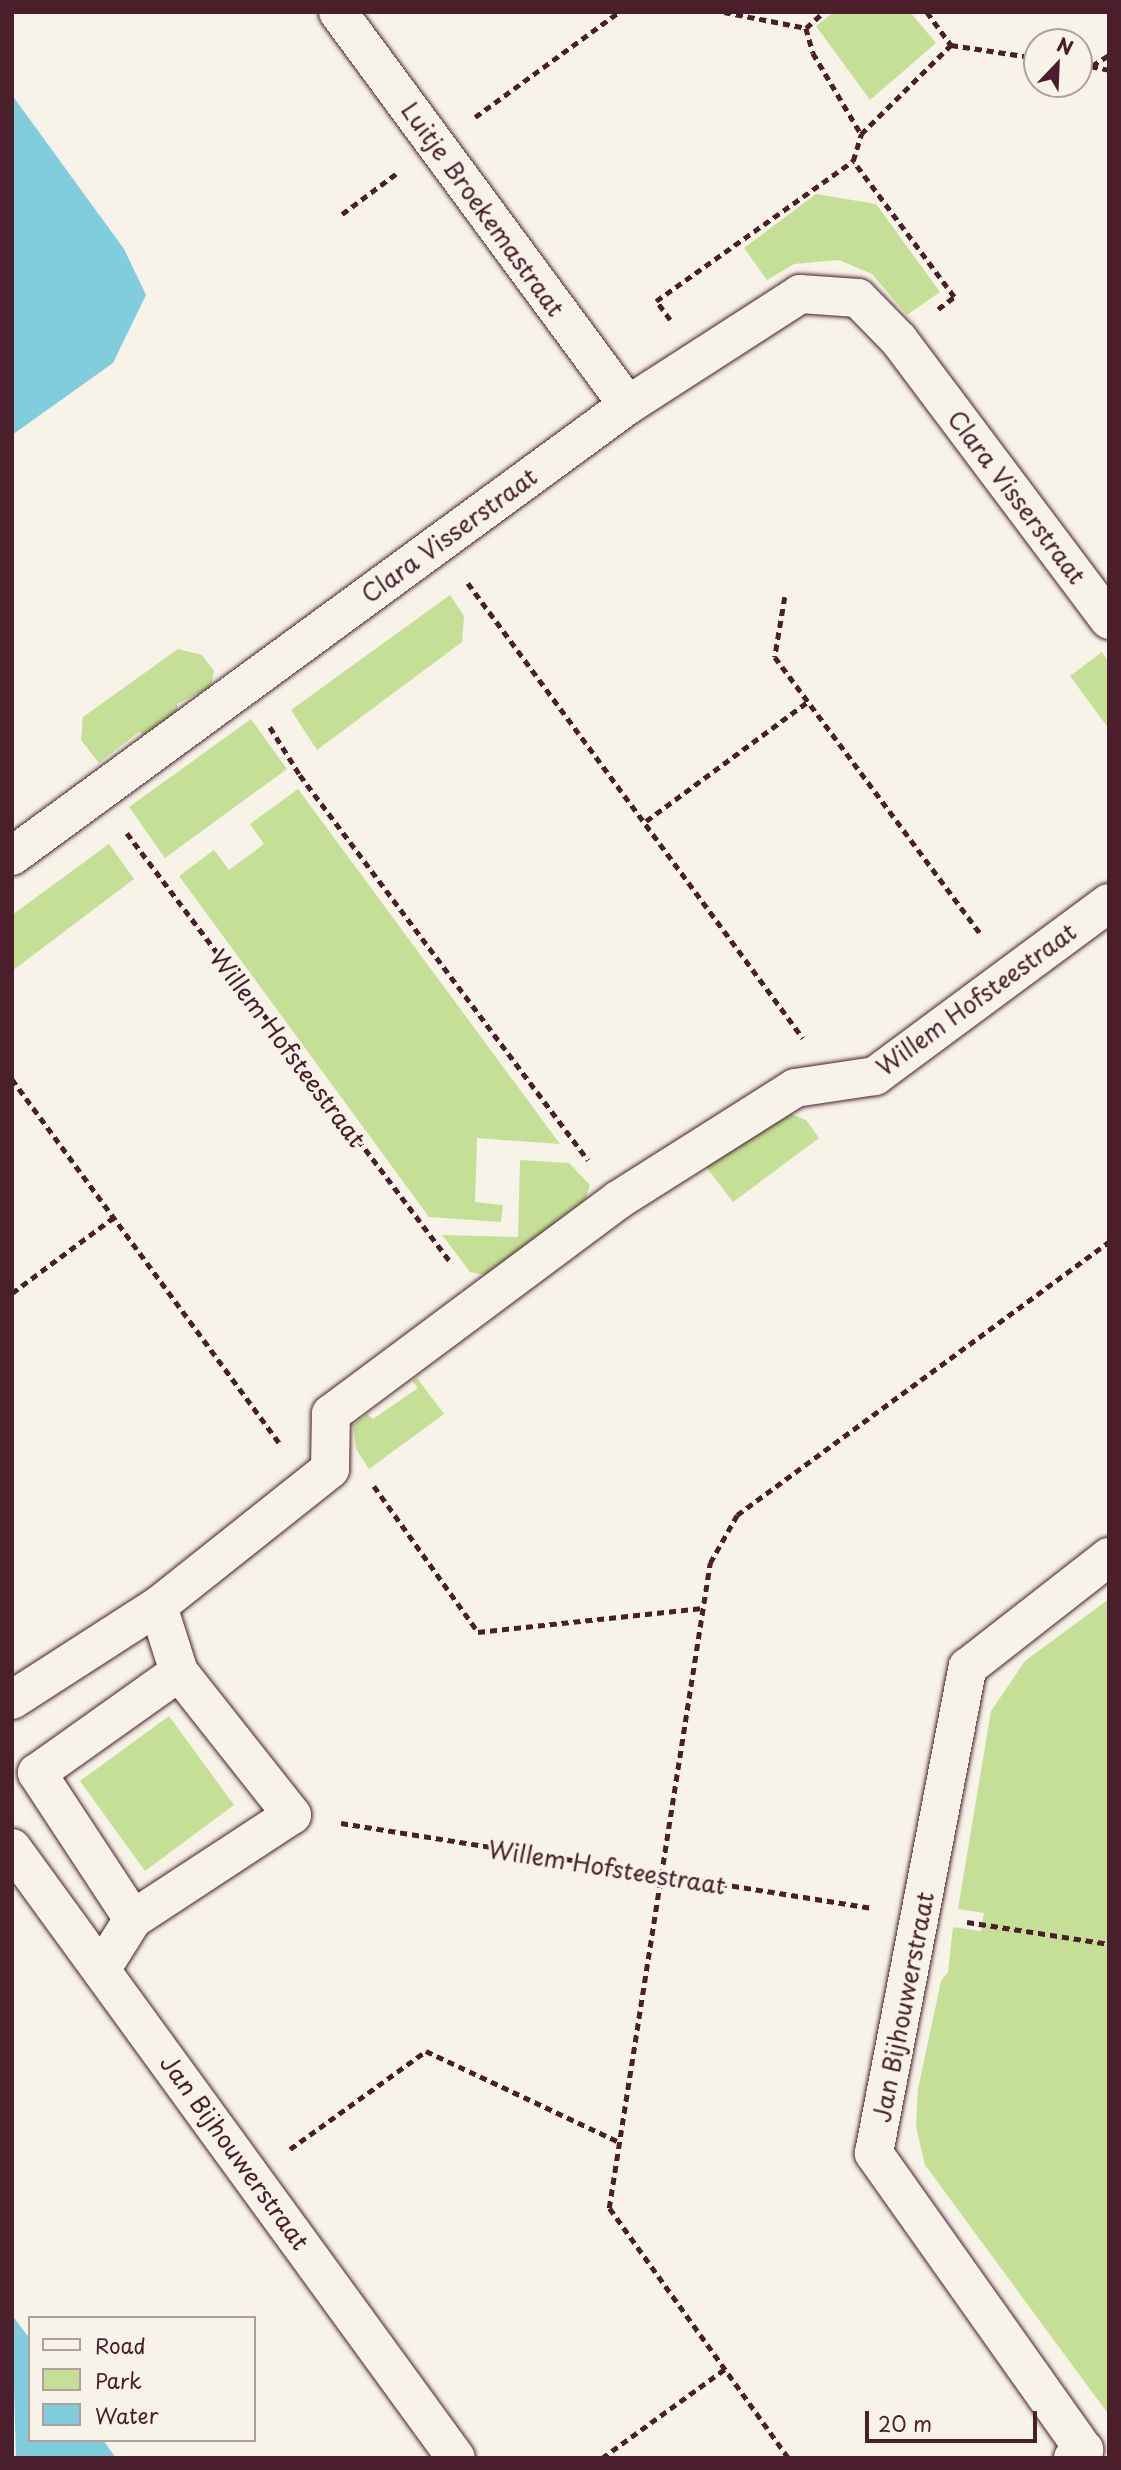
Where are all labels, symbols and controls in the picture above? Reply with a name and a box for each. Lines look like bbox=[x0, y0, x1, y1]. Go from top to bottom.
north arrow bbox=[1023, 28, 1093, 98]
text: N bbox=[1053, 30, 1078, 61]
street label: Luitje Broekemastraat bbox=[396, 96, 570, 322]
street label: Clara Visserstraat bbox=[942, 404, 1092, 590]
street label: Clara Visserstraat bbox=[355, 461, 543, 609]
street label: Willem Hofsteestraat bbox=[870, 916, 1082, 1082]
street label: Willem Hofsteestraat bbox=[204, 943, 372, 1153]
street label: Willem Hofsteestraat bbox=[485, 1834, 729, 1900]
street label: Jan Bijhouwerstraat bbox=[866, 1889, 940, 2125]
street label: Jan Bijhouwerstraat bbox=[154, 2049, 316, 2255]
legend bbox=[28, 2316, 256, 2442]
text: Road bbox=[95, 2329, 146, 2361]
text: Park bbox=[95, 2364, 142, 2396]
scale bar bbox=[869, 2396, 1040, 2440]
text: Water bbox=[95, 2399, 158, 2431]
text: 20 m bbox=[878, 2407, 932, 2439]

